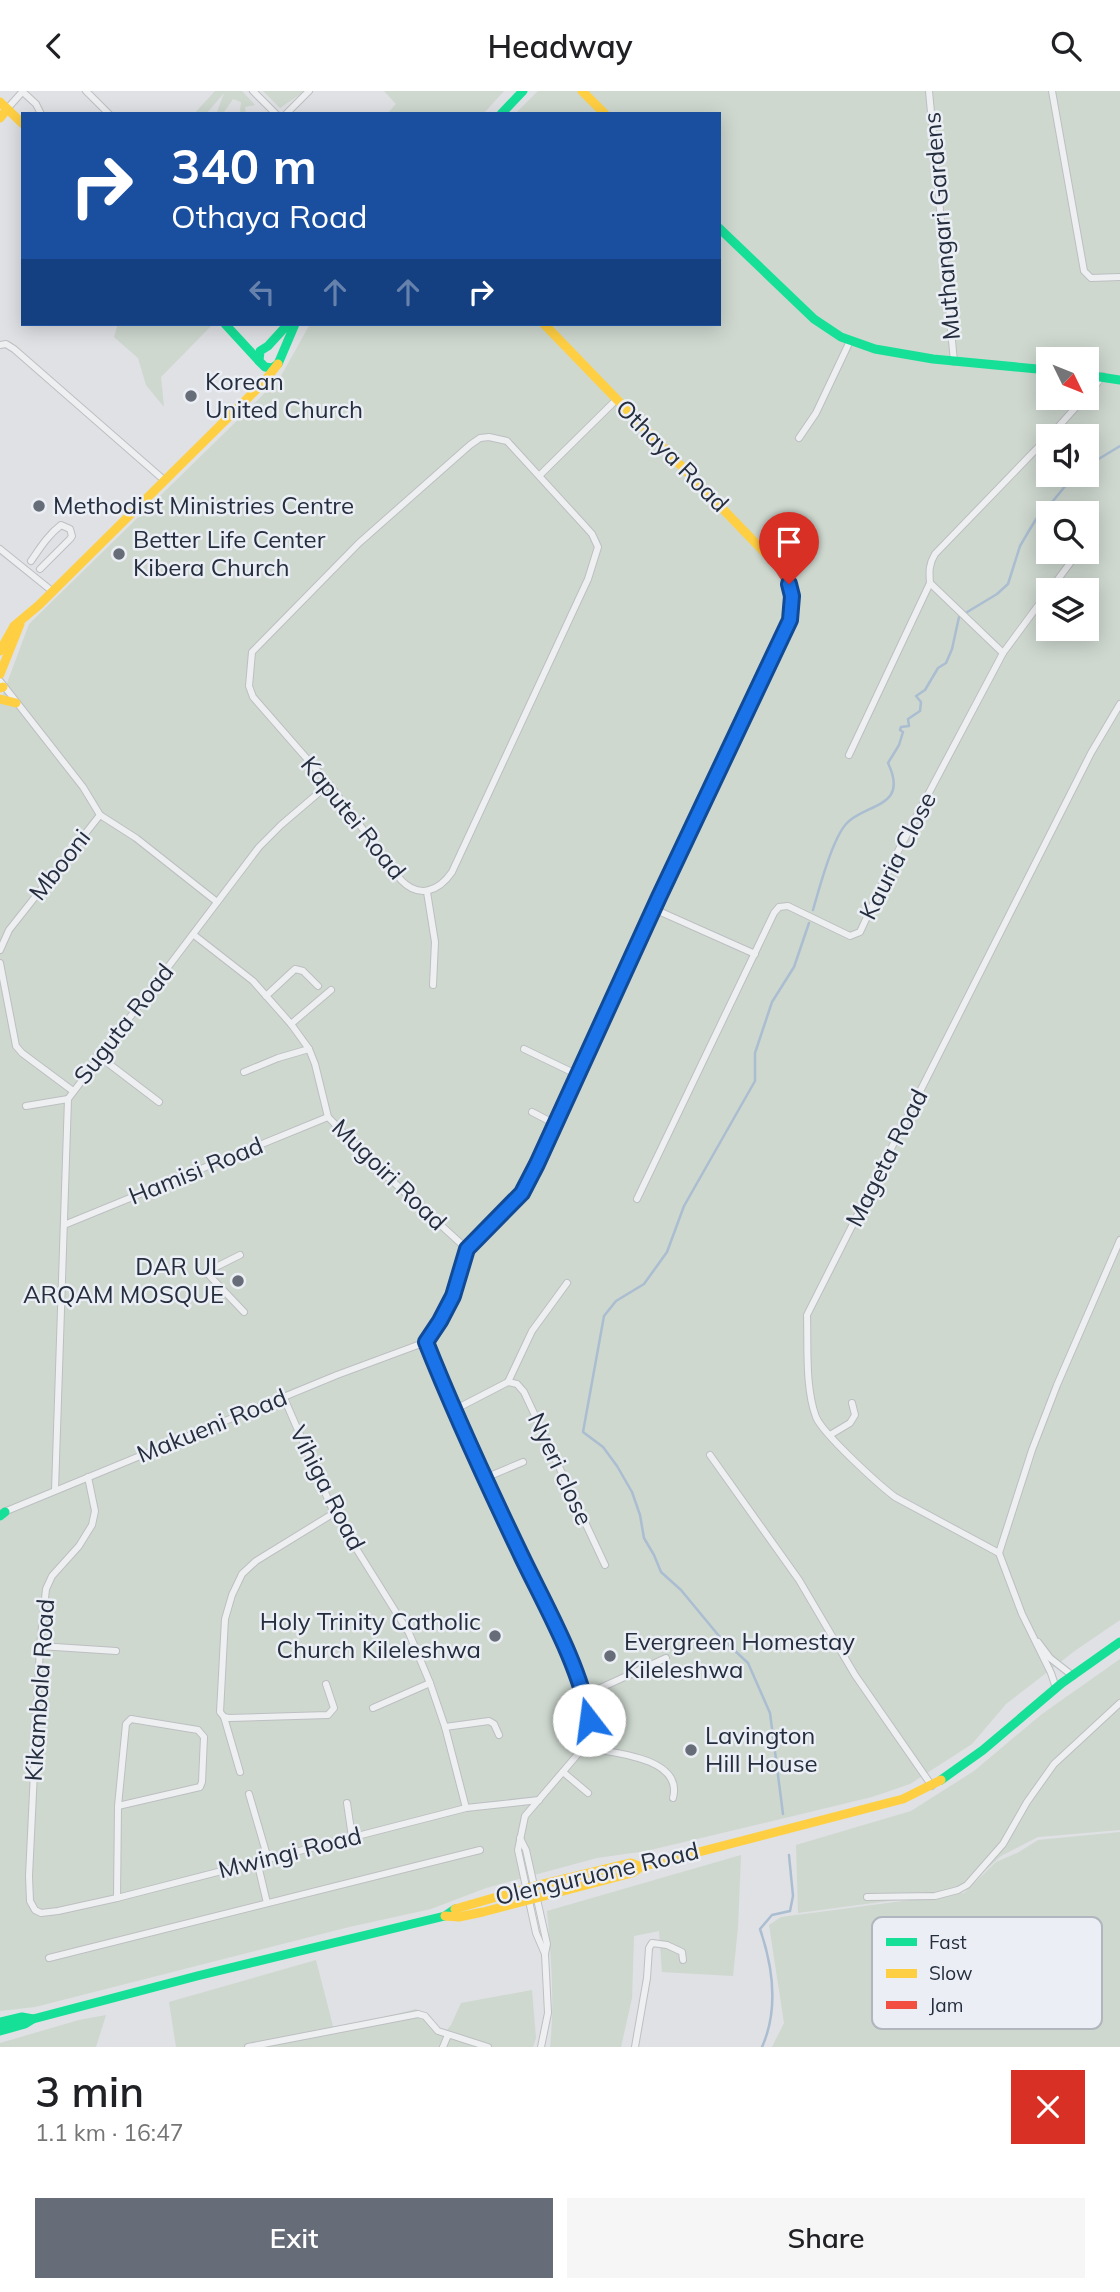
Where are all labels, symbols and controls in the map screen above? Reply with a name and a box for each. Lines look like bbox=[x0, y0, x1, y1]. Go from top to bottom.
text: Headway bbox=[487, 26, 633, 66]
icon: back bbox=[35, 27, 73, 65]
icon: search bbox=[1047, 27, 1085, 65]
street label: Muthangari Gardens bbox=[916, 111, 966, 341]
text: 340 m bbox=[171, 135, 317, 196]
icon: right bbox=[56, 140, 147, 231]
text: Othaya Road bbox=[171, 196, 367, 236]
icon: left bbox=[243, 273, 281, 311]
icon: ahead bbox=[316, 273, 354, 311]
icon: ahead bbox=[389, 273, 427, 311]
icon: right bbox=[462, 273, 500, 311]
north arrow bbox=[1036, 347, 1099, 409]
map controls bbox=[1036, 347, 1099, 641]
place label: Korean United Church bbox=[205, 366, 363, 424]
marker: Korean United Church bbox=[183, 388, 199, 404]
street label: Othaya Road bbox=[610, 393, 735, 518]
button: sound bbox=[1036, 424, 1099, 487]
place label: Methodist Ministries Centre bbox=[53, 490, 354, 520]
marker: Methodist Ministries Centre bbox=[31, 498, 47, 514]
button: search bbox=[1036, 501, 1099, 564]
pin bbox=[759, 512, 819, 584]
icon: arrive bbox=[770, 523, 808, 561]
place label: Better Life Center Kibera Church bbox=[133, 524, 326, 582]
marker: Better Life Center Kibera Church bbox=[111, 546, 127, 562]
button: layers bbox=[1036, 578, 1099, 641]
street label: Kaputei Road bbox=[295, 750, 413, 885]
street label: Kauria Close bbox=[852, 787, 942, 924]
street label: Mbooni bbox=[22, 823, 96, 906]
street label: Suguta Road bbox=[67, 957, 180, 1090]
street label: Mageta Road bbox=[839, 1084, 934, 1231]
street label: Mugoiri Road bbox=[326, 1112, 453, 1236]
street label: Hamisi Road bbox=[124, 1130, 267, 1211]
place label: DAR UL ARQAM MOSQUE bbox=[23, 1251, 224, 1309]
marker: DAR UL ARQAM MOSQUE bbox=[230, 1273, 246, 1289]
street label: Makueni Road bbox=[132, 1381, 291, 1469]
street label: Nyeri close bbox=[522, 1408, 600, 1530]
street label: Vihiga Road bbox=[284, 1420, 372, 1555]
street label: Kikambala Road bbox=[18, 1598, 60, 1782]
place label: Holy Trinity Catholic Church Kileleshwa bbox=[260, 1606, 481, 1664]
place label: Evergreen Homestay Kileleshwa bbox=[624, 1626, 855, 1684]
marker: Holy Trinity Catholic Church Kileleshwa bbox=[487, 1628, 503, 1644]
marker: Evergreen Homestay Kileleshwa bbox=[602, 1648, 618, 1664]
position arrow bbox=[552, 1683, 626, 1757]
place label: Lavington Hill House bbox=[705, 1720, 818, 1778]
marker: Lavington Hill House bbox=[683, 1742, 699, 1758]
street label: Mwingi Road bbox=[215, 1820, 364, 1884]
street label: Olenguruone Road bbox=[492, 1835, 702, 1911]
legend bbox=[872, 1917, 1102, 2029]
text: Fast bbox=[929, 1930, 967, 1954]
text: Slow bbox=[929, 1961, 973, 1985]
text: Jam bbox=[929, 1993, 963, 2017]
text: 3 min bbox=[35, 2065, 144, 2118]
button: close bbox=[1011, 2070, 1085, 2144]
text: 1.1 km · 16:47 bbox=[35, 2118, 184, 2147]
button: Exit bbox=[35, 2198, 553, 2278]
button: Share bbox=[567, 2198, 1085, 2278]

